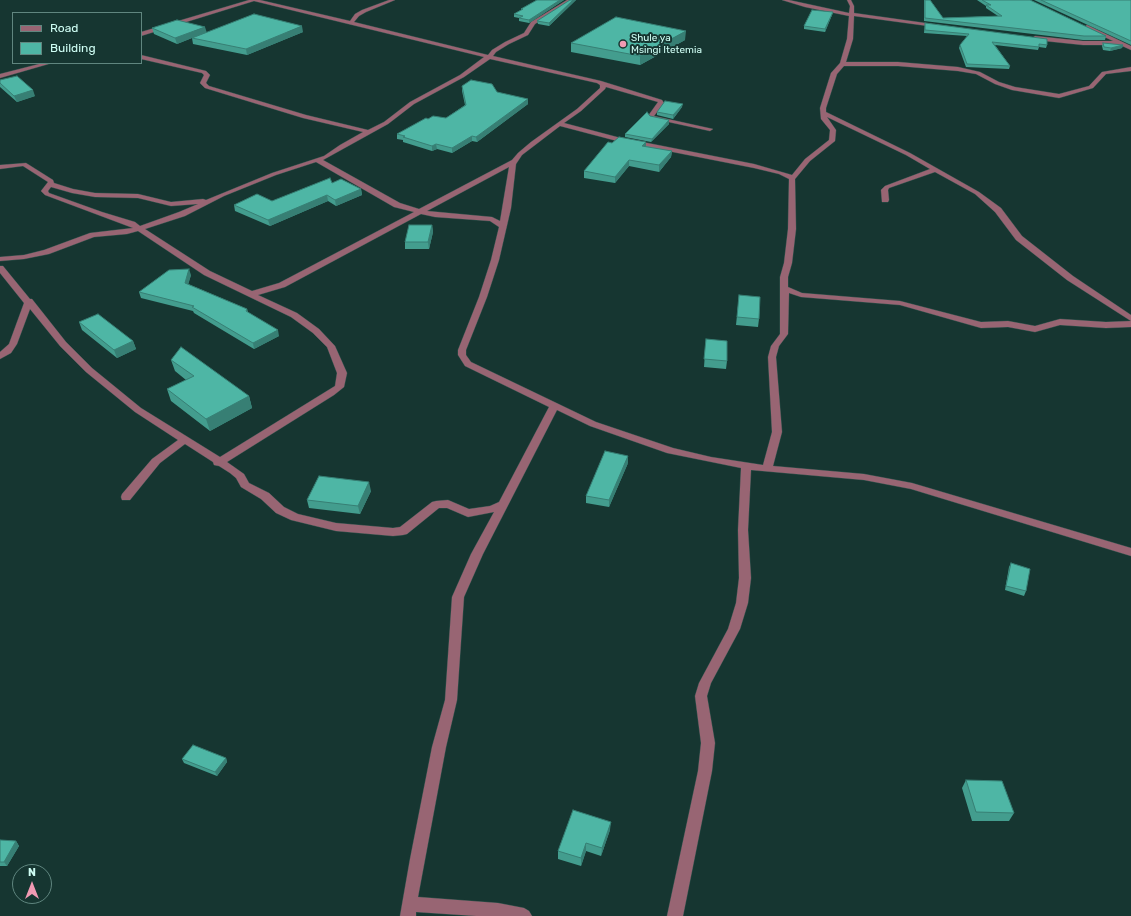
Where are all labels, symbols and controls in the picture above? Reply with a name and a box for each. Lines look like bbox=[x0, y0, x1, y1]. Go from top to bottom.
legend bbox=[12, 12, 142, 64]
text: Road bbox=[50, 21, 78, 35]
place label: Shule ya Msingi Itetemia bbox=[631, 32, 702, 56]
marker: Shule ya Msingi Itetemia bbox=[618, 39, 628, 49]
text: Building bbox=[50, 41, 96, 55]
north arrow bbox=[12, 864, 52, 904]
text: N bbox=[28, 866, 36, 879]

